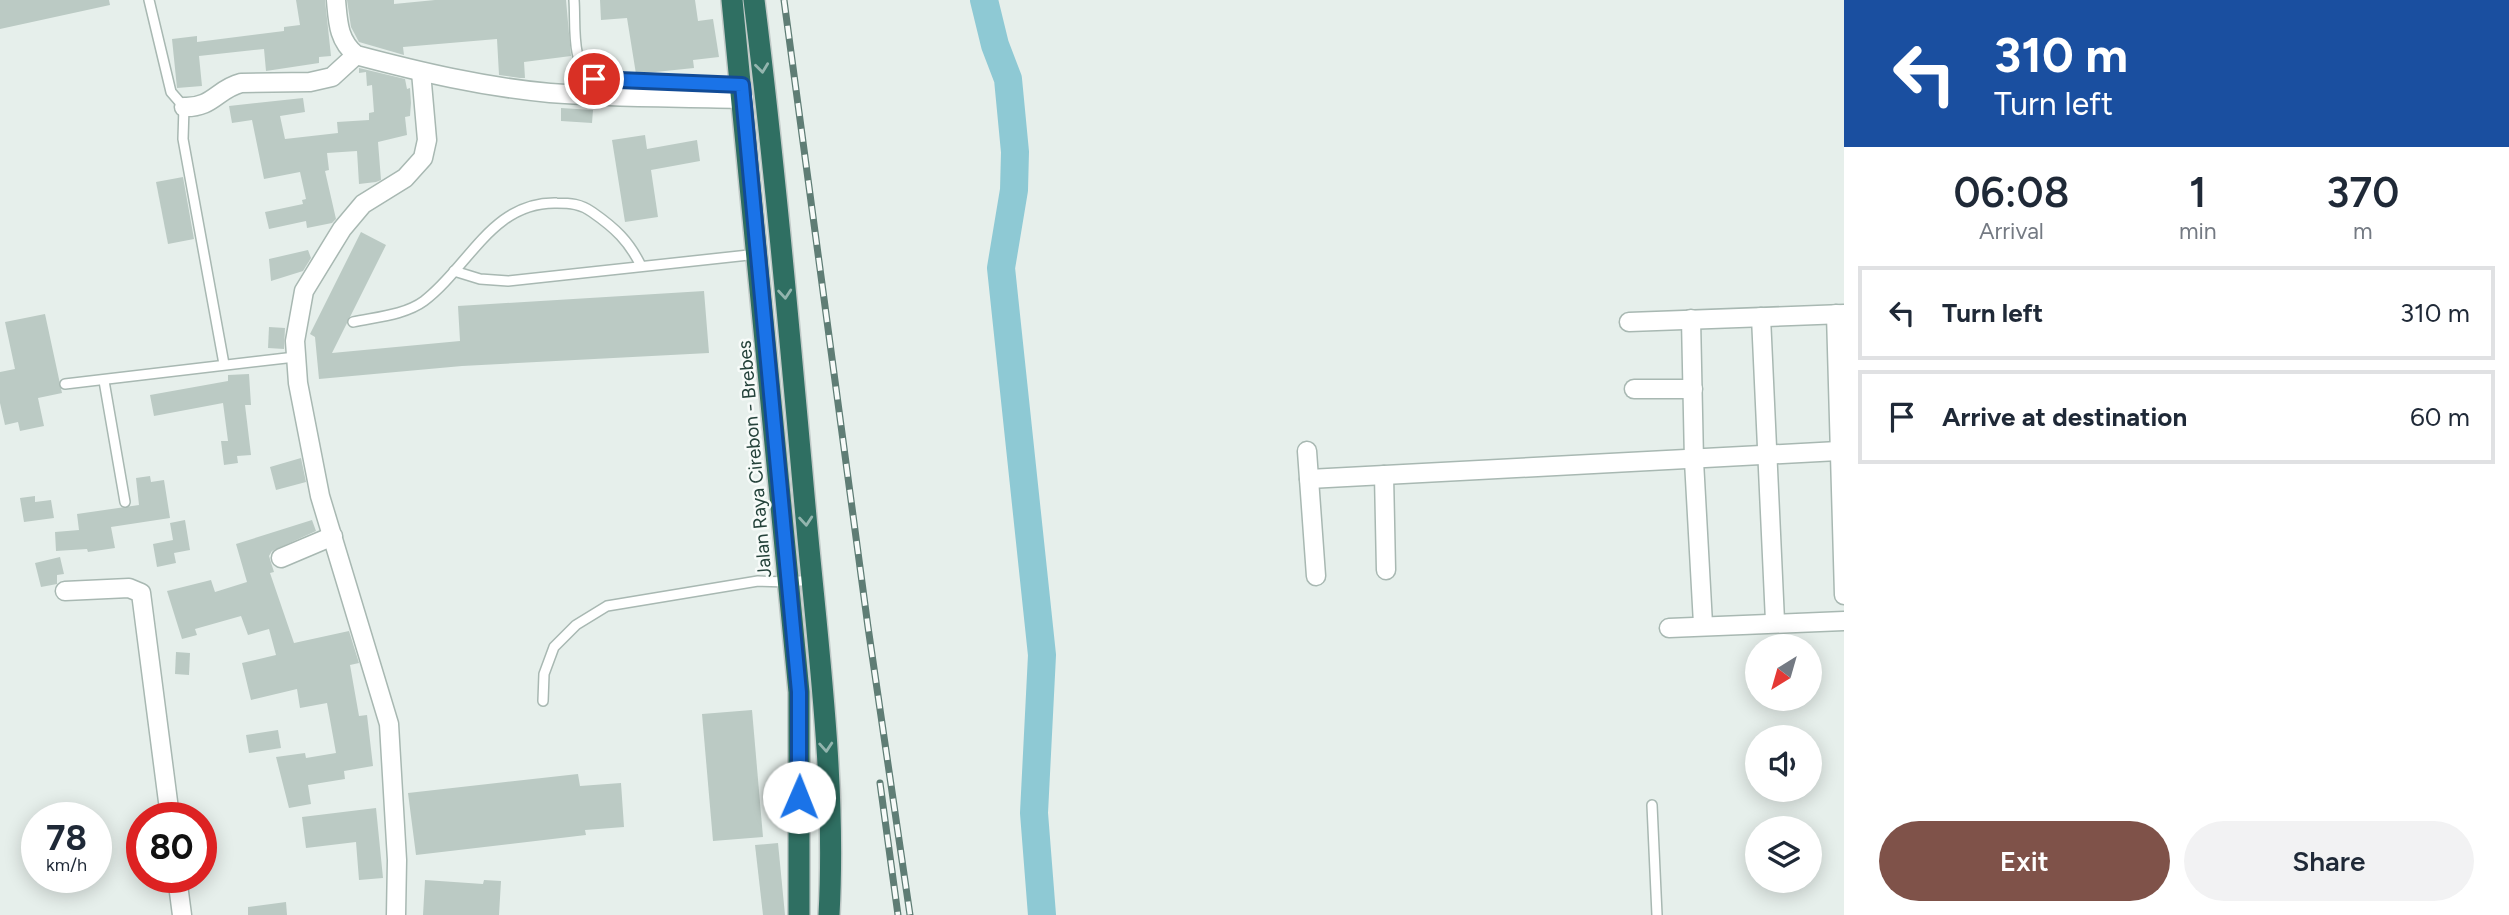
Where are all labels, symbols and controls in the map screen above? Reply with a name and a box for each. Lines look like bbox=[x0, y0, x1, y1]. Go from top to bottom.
text: 310 m bbox=[1994, 25, 2128, 84]
icon: left bbox=[1879, 28, 1970, 119]
pin bbox=[564, 49, 624, 109]
icon: arrive bbox=[575, 60, 613, 98]
one-way arrow bbox=[755, 62, 770, 74]
text: Turn left bbox=[1994, 85, 2113, 123]
text: 06:08 bbox=[1954, 167, 2069, 218]
text: 1 bbox=[2189, 167, 2207, 218]
text: 370 bbox=[2326, 167, 2399, 218]
text: Arrival bbox=[1979, 217, 2044, 245]
text: min bbox=[2179, 217, 2217, 245]
text: m bbox=[2353, 217, 2373, 245]
one-way arrow bbox=[777, 289, 792, 300]
icon: left bbox=[1883, 294, 1921, 332]
text: Turn left bbox=[1942, 297, 2043, 329]
text: 310 m bbox=[2400, 297, 2470, 329]
street label: Jalan Raya Cirebon - Brebes bbox=[733, 339, 776, 578]
icon: arrive bbox=[1883, 398, 1921, 436]
text: Arrive at destination bbox=[1942, 401, 2187, 433]
text: 60 m bbox=[2410, 401, 2470, 433]
one-way arrow bbox=[798, 515, 813, 526]
north arrow bbox=[1745, 634, 1822, 710]
map controls bbox=[1745, 634, 1822, 893]
button: sound bbox=[1745, 725, 1822, 802]
one-way arrow bbox=[818, 742, 833, 753]
position arrow bbox=[762, 760, 836, 834]
speed limit sign: 80 bbox=[126, 802, 217, 893]
button: layers bbox=[1745, 816, 1822, 893]
text: 78 bbox=[46, 817, 87, 859]
button: Exit bbox=[1879, 821, 2170, 901]
button: Share bbox=[2184, 821, 2474, 901]
text: km/h bbox=[46, 854, 87, 876]

